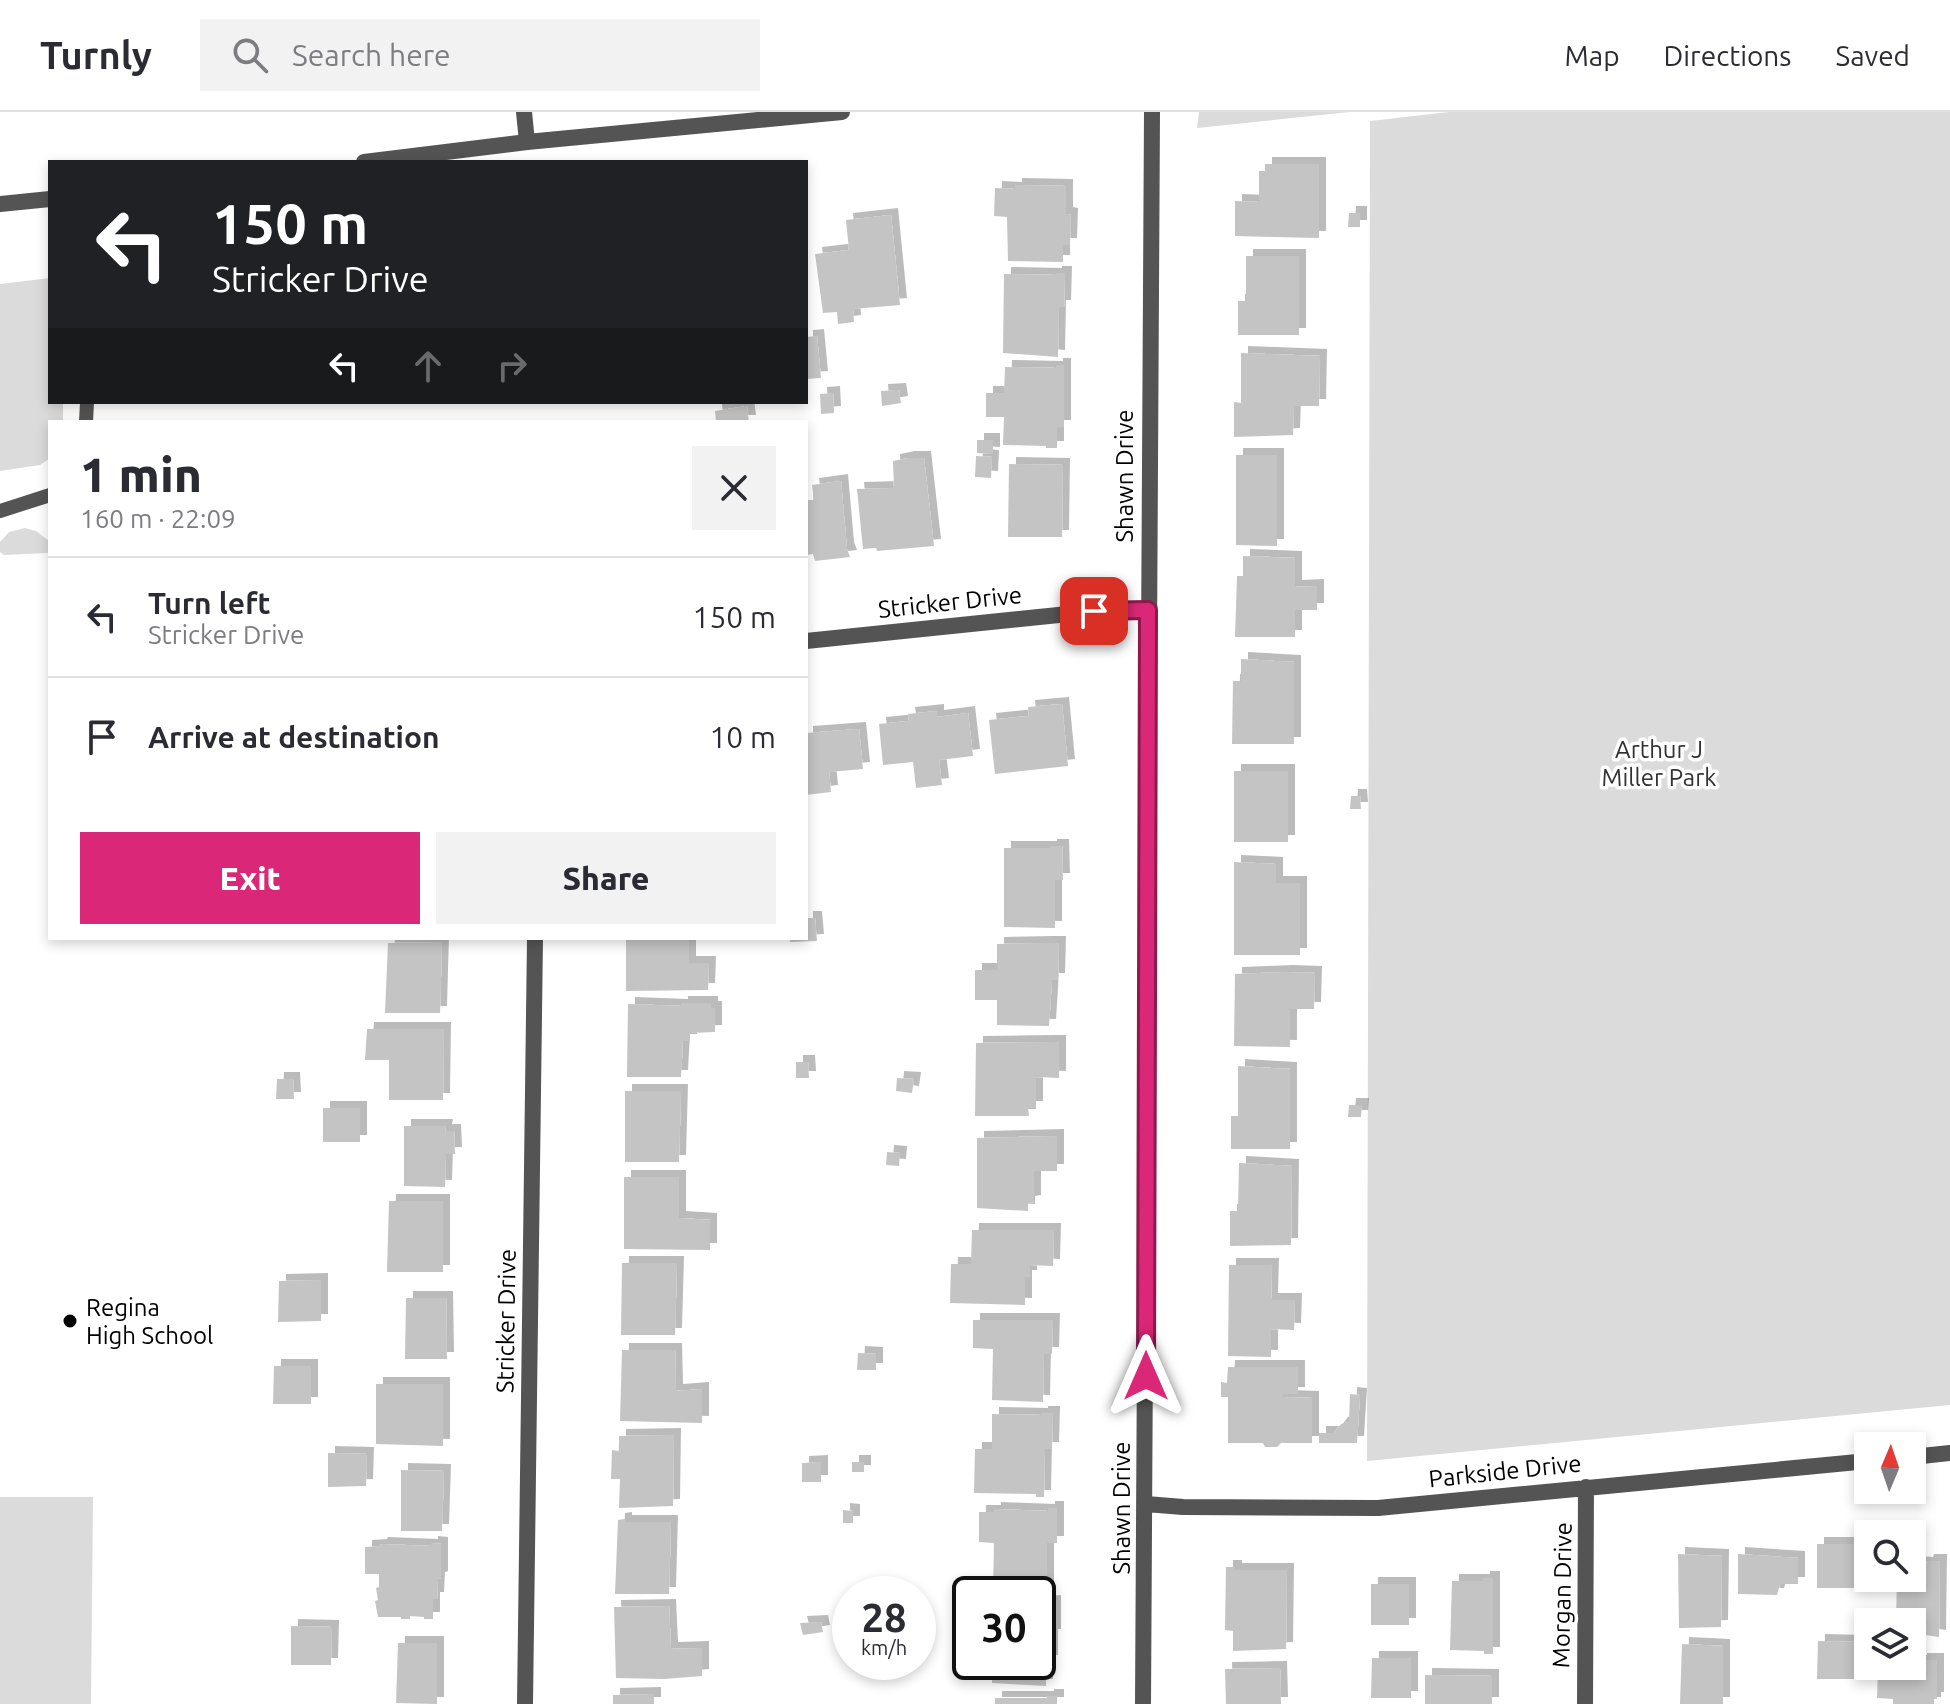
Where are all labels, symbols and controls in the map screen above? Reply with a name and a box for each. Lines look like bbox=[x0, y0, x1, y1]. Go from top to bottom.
search box bbox=[200, 19, 760, 91]
icon: search bbox=[228, 33, 272, 77]
text: Turnly bbox=[40, 34, 152, 76]
text: Search here bbox=[292, 38, 451, 72]
text: Map bbox=[1564, 40, 1620, 71]
text: Directions bbox=[1664, 40, 1791, 71]
text: Saved bbox=[1835, 40, 1910, 71]
icon: left bbox=[80, 192, 184, 296]
text: 150 m bbox=[212, 192, 368, 255]
text: Stricker Drive bbox=[212, 258, 429, 299]
icon: left bbox=[322, 344, 366, 388]
icon: ahead bbox=[406, 344, 450, 388]
icon: right bbox=[490, 344, 534, 388]
street label: Shawn Drive bbox=[1111, 409, 1138, 543]
button: close bbox=[692, 446, 776, 530]
text: 1 min bbox=[80, 447, 202, 501]
text: 160 m · 22:09 bbox=[80, 504, 236, 533]
pin bbox=[1060, 577, 1128, 645]
street label: Stricker Drive bbox=[877, 581, 1023, 623]
text: Turn left bbox=[148, 586, 270, 620]
icon: arrive bbox=[1072, 589, 1116, 633]
icon: left bbox=[80, 595, 124, 639]
text: 150 m bbox=[692, 600, 776, 634]
text: Stricker Drive bbox=[148, 620, 304, 649]
icon: arrive bbox=[80, 715, 124, 759]
text: Arrive at destination bbox=[148, 720, 440, 754]
text: 10 m bbox=[709, 720, 776, 754]
park label: Arthur J Miller Park bbox=[1602, 736, 1716, 791]
button: Exit bbox=[80, 832, 420, 924]
button: Share bbox=[436, 832, 776, 924]
street label: Stricker Drive bbox=[491, 1249, 521, 1393]
place label: Regina High School bbox=[86, 1294, 213, 1349]
marker: Regina High School bbox=[61, 1312, 79, 1330]
position arrow bbox=[1104, 1334, 1188, 1418]
north arrow bbox=[1854, 1432, 1926, 1504]
map controls bbox=[1854, 1432, 1926, 1680]
street label: Shawn Drive bbox=[1108, 1441, 1135, 1575]
street label: Parkside Drive bbox=[1427, 1450, 1583, 1492]
button: search bbox=[1854, 1520, 1926, 1592]
street label: Morgan Drive bbox=[1547, 1522, 1577, 1668]
speed limit sign: 30 bbox=[952, 1576, 1056, 1680]
text: 28 bbox=[861, 1595, 907, 1640]
button: layers bbox=[1854, 1608, 1926, 1680]
text: km/h bbox=[861, 1636, 907, 1659]

